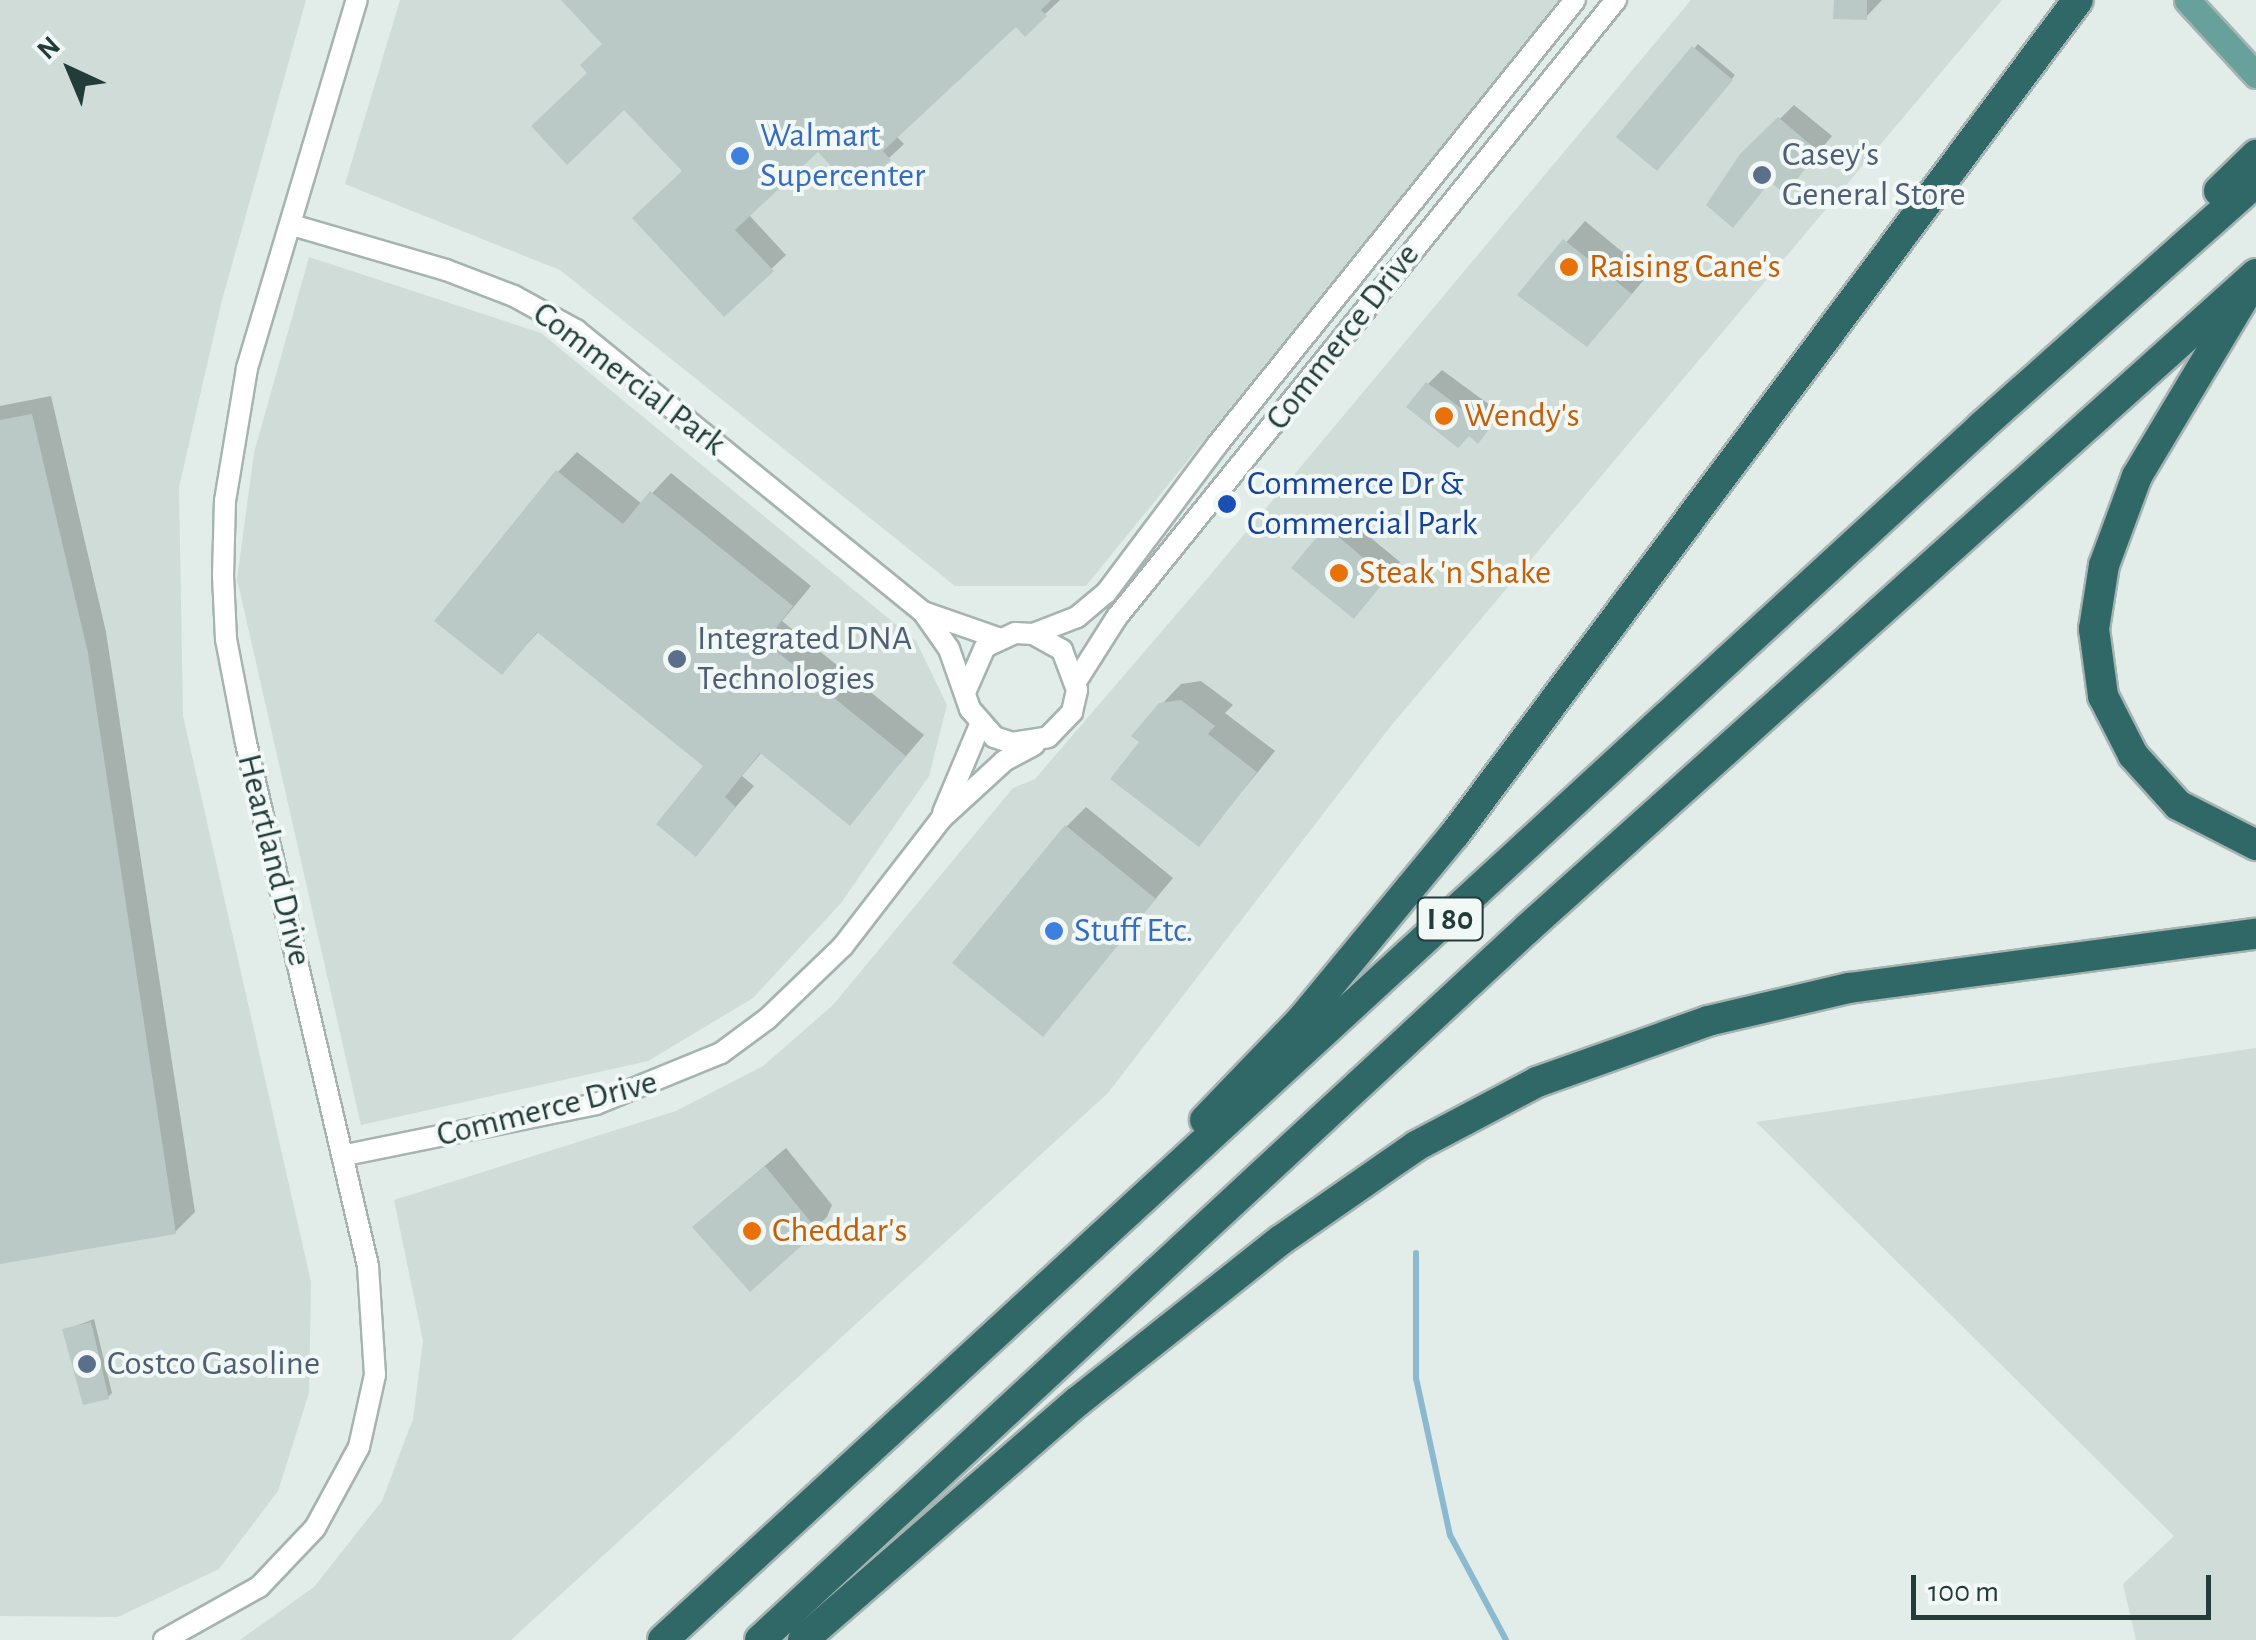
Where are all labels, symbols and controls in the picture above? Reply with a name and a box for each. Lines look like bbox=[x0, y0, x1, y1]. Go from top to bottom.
north arrow bbox=[20, 20, 120, 120]
text: N bbox=[32, 32, 66, 65]
place label: Walmart Supercenter bbox=[760, 115, 925, 197]
place label: Casey's General Store bbox=[1782, 134, 1966, 216]
marker: Walmart Supercenter bbox=[729, 145, 751, 167]
marker: Casey's General Store bbox=[1751, 164, 1773, 186]
street label: Commerce Drive bbox=[1257, 235, 1429, 439]
place label: Raising Cane's bbox=[1589, 246, 1781, 288]
marker: Raising Cane's bbox=[1558, 256, 1580, 278]
street label: Commercial Park bbox=[524, 293, 734, 465]
place label: Wendy's bbox=[1464, 395, 1580, 437]
marker: Wendy's bbox=[1433, 405, 1455, 427]
place label: Commerce Dr & Commercial Park bbox=[1247, 463, 1477, 545]
marker: Commerce Dr & Commercial Park bbox=[1216, 493, 1238, 515]
place label: Steak 'n Shake bbox=[1359, 552, 1551, 594]
marker: Steak 'n Shake bbox=[1328, 562, 1350, 584]
place label: Integrated DNA Technologies bbox=[697, 618, 912, 700]
marker: Integrated DNA Technologies bbox=[666, 648, 688, 670]
street label: Heartland Drive bbox=[227, 750, 321, 970]
road number: I 80 bbox=[1415, 892, 1485, 946]
place label: Stuff Etc. bbox=[1074, 910, 1193, 952]
marker: Stuff Etc. bbox=[1043, 920, 1065, 942]
street label: Commerce Drive bbox=[432, 1061, 662, 1157]
place label: Cheddar's bbox=[772, 1210, 907, 1252]
marker: Cheddar's bbox=[741, 1220, 763, 1242]
place label: Costco Gasoline bbox=[107, 1343, 320, 1385]
marker: Costco Gasoline bbox=[76, 1353, 98, 1375]
scale bar bbox=[1916, 1555, 2216, 1617]
text: 100 m bbox=[1928, 1577, 1999, 1607]

